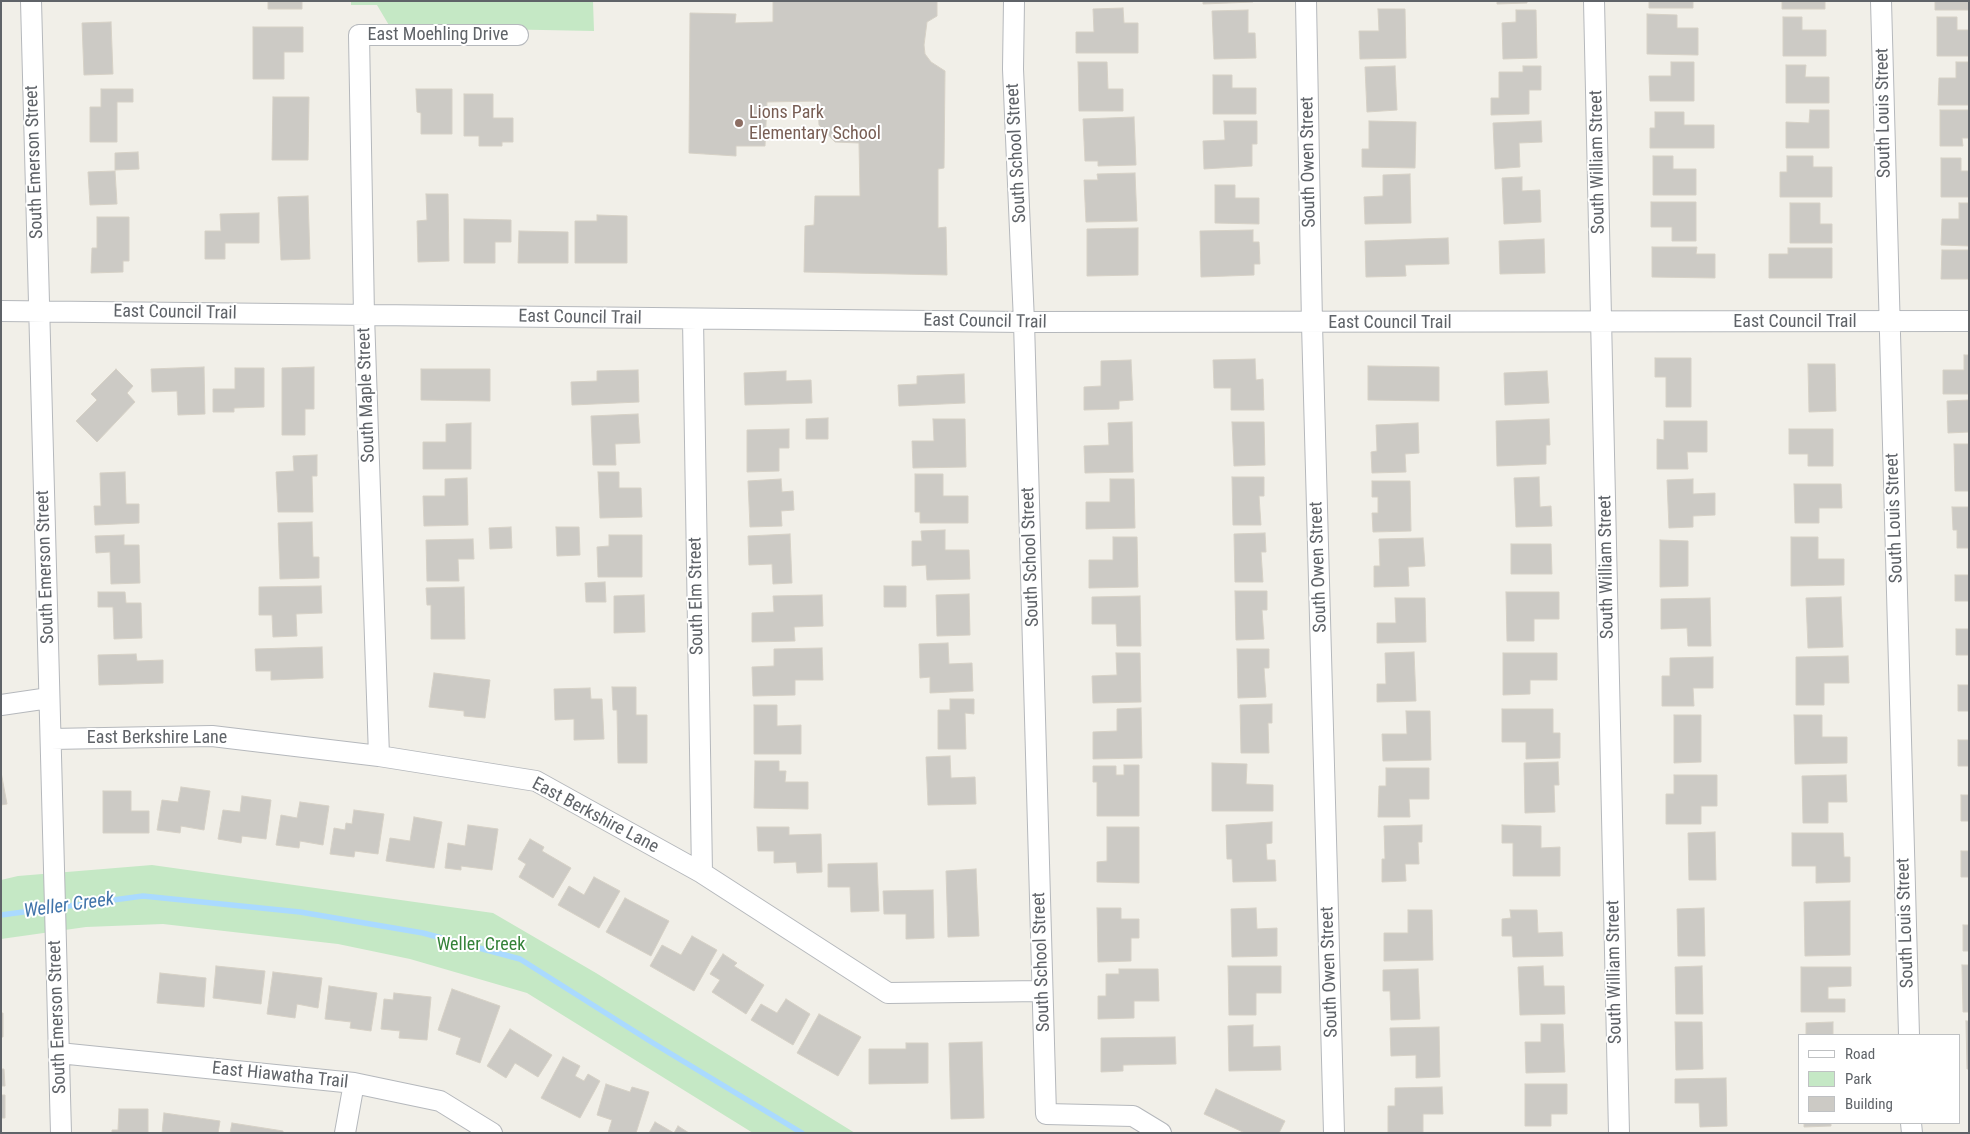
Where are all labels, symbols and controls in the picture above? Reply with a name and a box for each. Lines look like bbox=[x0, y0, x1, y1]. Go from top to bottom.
street label: East Moehling Drive bbox=[368, 24, 508, 46]
street label: South Louis Street bbox=[1872, 48, 1896, 178]
street label: South School Street bbox=[1003, 82, 1031, 224]
street label: South Emerson Street bbox=[22, 85, 48, 239]
street label: South William Street bbox=[1586, 90, 1610, 234]
street label: South Owen Street bbox=[1297, 96, 1321, 228]
place label: Lions Park Elementary School bbox=[749, 102, 881, 144]
marker: Lions Park Elementary School bbox=[733, 117, 745, 129]
street label: East Council Trail bbox=[113, 301, 237, 325]
street label: East Council Trail bbox=[518, 306, 642, 330]
street label: East Council Trail bbox=[923, 310, 1047, 334]
street label: East Council Trail bbox=[1733, 311, 1857, 333]
street label: East Council Trail bbox=[1328, 312, 1452, 334]
street label: South Maple Street bbox=[354, 327, 380, 463]
street label: South Louis Street bbox=[1882, 453, 1908, 583]
street label: South School Street bbox=[1018, 487, 1044, 627]
street label: South Emerson Street bbox=[33, 490, 59, 644]
street label: South William Street bbox=[1595, 495, 1619, 639]
street label: South Owen Street bbox=[1306, 501, 1332, 633]
street label: South Elm Street bbox=[685, 537, 709, 655]
street label: East Berkshire Lane bbox=[87, 727, 227, 749]
street label: East Berkshire Lane bbox=[528, 774, 662, 858]
street label: South Louis Street bbox=[1893, 858, 1919, 988]
water label: Weller Creek bbox=[22, 888, 116, 924]
street label: South School Street bbox=[1029, 892, 1055, 1032]
street label: South William Street bbox=[1603, 900, 1627, 1044]
street label: South Owen Street bbox=[1317, 906, 1343, 1038]
park label: Weller Creek bbox=[437, 934, 525, 956]
street label: South Emerson Street bbox=[45, 940, 71, 1094]
legend bbox=[1798, 1034, 1960, 1124]
text: Road bbox=[1845, 1045, 1875, 1063]
street label: East Hiawatha Trail bbox=[211, 1058, 349, 1094]
text: Park bbox=[1845, 1070, 1872, 1088]
text: Building bbox=[1845, 1095, 1893, 1113]

